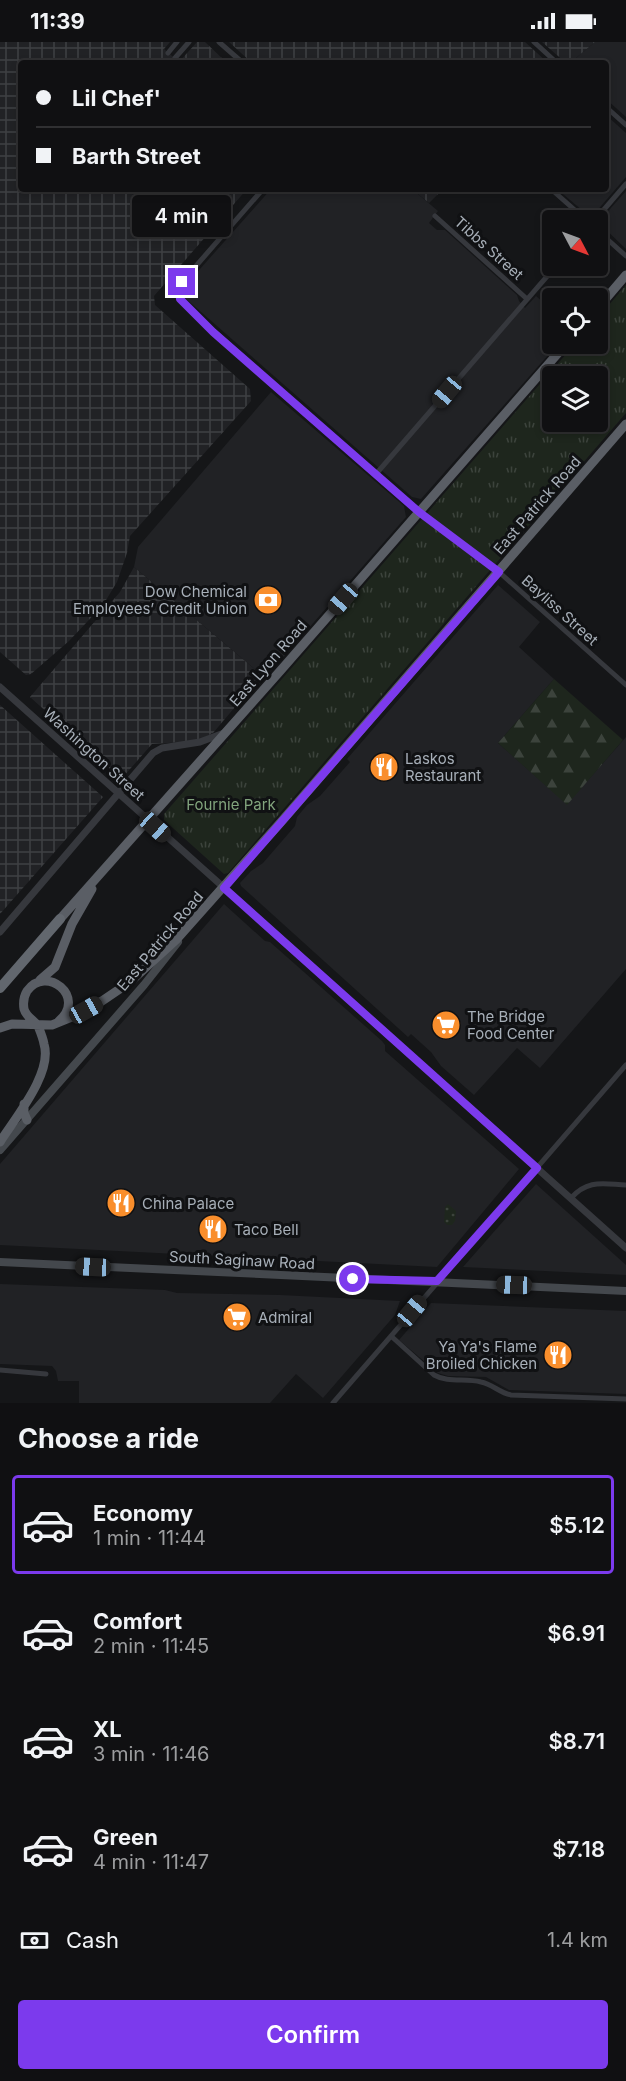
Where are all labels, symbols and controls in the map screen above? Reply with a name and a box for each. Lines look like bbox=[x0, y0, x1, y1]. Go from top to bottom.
text: 11:39 bbox=[30, 8, 85, 34]
text: Lil Chef' bbox=[72, 85, 161, 111]
text: Barth Street bbox=[72, 143, 201, 169]
callout: 4 min bbox=[132, 195, 231, 237]
text: 4 min bbox=[155, 204, 208, 228]
north arrow bbox=[542, 210, 608, 276]
map controls bbox=[542, 210, 608, 432]
street label: Tibbs Street bbox=[451, 212, 527, 284]
route end bbox=[168, 268, 195, 295]
button: locate bbox=[542, 288, 608, 354]
button: layers bbox=[542, 366, 608, 432]
car bbox=[429, 372, 465, 412]
street label: East Patrick Road bbox=[489, 452, 585, 558]
street label: Bayliss Street bbox=[518, 571, 602, 649]
car bbox=[324, 580, 362, 618]
place label: Dow Chemical Employees’ Credit Union bbox=[73, 582, 247, 618]
bank icon: Dow Chemical Employees’ Credit Union bbox=[252, 584, 284, 616]
street label: East Lyon Road bbox=[225, 616, 311, 710]
street label: Washington Street bbox=[39, 703, 149, 805]
place label: Laskos Restaurant bbox=[405, 749, 481, 785]
restaurant icon: Laskos Restaurant bbox=[368, 751, 400, 783]
park label: Fournie Park bbox=[186, 795, 277, 814]
car bbox=[136, 808, 174, 846]
street label: East Patrick Road bbox=[113, 887, 207, 995]
car bbox=[66, 993, 106, 1027]
place label: The Bridge Food Center bbox=[467, 1007, 555, 1043]
supermarket icon: The Bridge Food Center bbox=[430, 1009, 462, 1041]
restaurant icon: China Palace bbox=[105, 1187, 137, 1219]
place label: China Palace bbox=[142, 1194, 234, 1213]
restaurant icon: Taco Bell bbox=[197, 1213, 229, 1245]
place label: Taco Bell bbox=[234, 1220, 299, 1239]
street label: South Saginaw Road bbox=[168, 1247, 316, 1273]
car bbox=[75, 1257, 111, 1277]
route start bbox=[339, 1265, 366, 1292]
car bbox=[496, 1275, 532, 1295]
car bbox=[394, 1291, 430, 1331]
supermarket icon: Admiral bbox=[221, 1301, 253, 1333]
place label: Admiral bbox=[258, 1308, 312, 1327]
place label: Ya Ya's Flame Broiled Chicken bbox=[426, 1337, 537, 1373]
restaurant icon: Ya Ya's Flame Broiled Chicken bbox=[542, 1339, 574, 1371]
text: Choose a ride bbox=[18, 1422, 199, 1455]
icon: car bbox=[21, 1498, 75, 1552]
text: Economy bbox=[93, 1500, 193, 1526]
text: $5.12 bbox=[549, 1512, 605, 1538]
text: 1 min · 11:44 bbox=[93, 1526, 206, 1550]
icon: car bbox=[21, 1606, 75, 1660]
text: Comfort bbox=[93, 1608, 182, 1634]
text: $6.91 bbox=[547, 1620, 605, 1646]
text: 2 min · 11:45 bbox=[93, 1634, 209, 1658]
icon: car bbox=[21, 1714, 75, 1768]
text: XL bbox=[93, 1716, 122, 1742]
text: $8.71 bbox=[549, 1728, 605, 1754]
text: 3 min · 11:46 bbox=[93, 1742, 210, 1766]
icon: car bbox=[21, 1822, 75, 1876]
text: Green bbox=[93, 1824, 158, 1850]
text: $7.18 bbox=[552, 1836, 605, 1862]
text: 4 min · 11:47 bbox=[93, 1850, 209, 1874]
icon: cash bbox=[18, 1924, 51, 1957]
text: Cash bbox=[66, 1927, 119, 1953]
text: 1.4 km bbox=[547, 1928, 608, 1952]
button: Confirm bbox=[18, 2000, 608, 2069]

